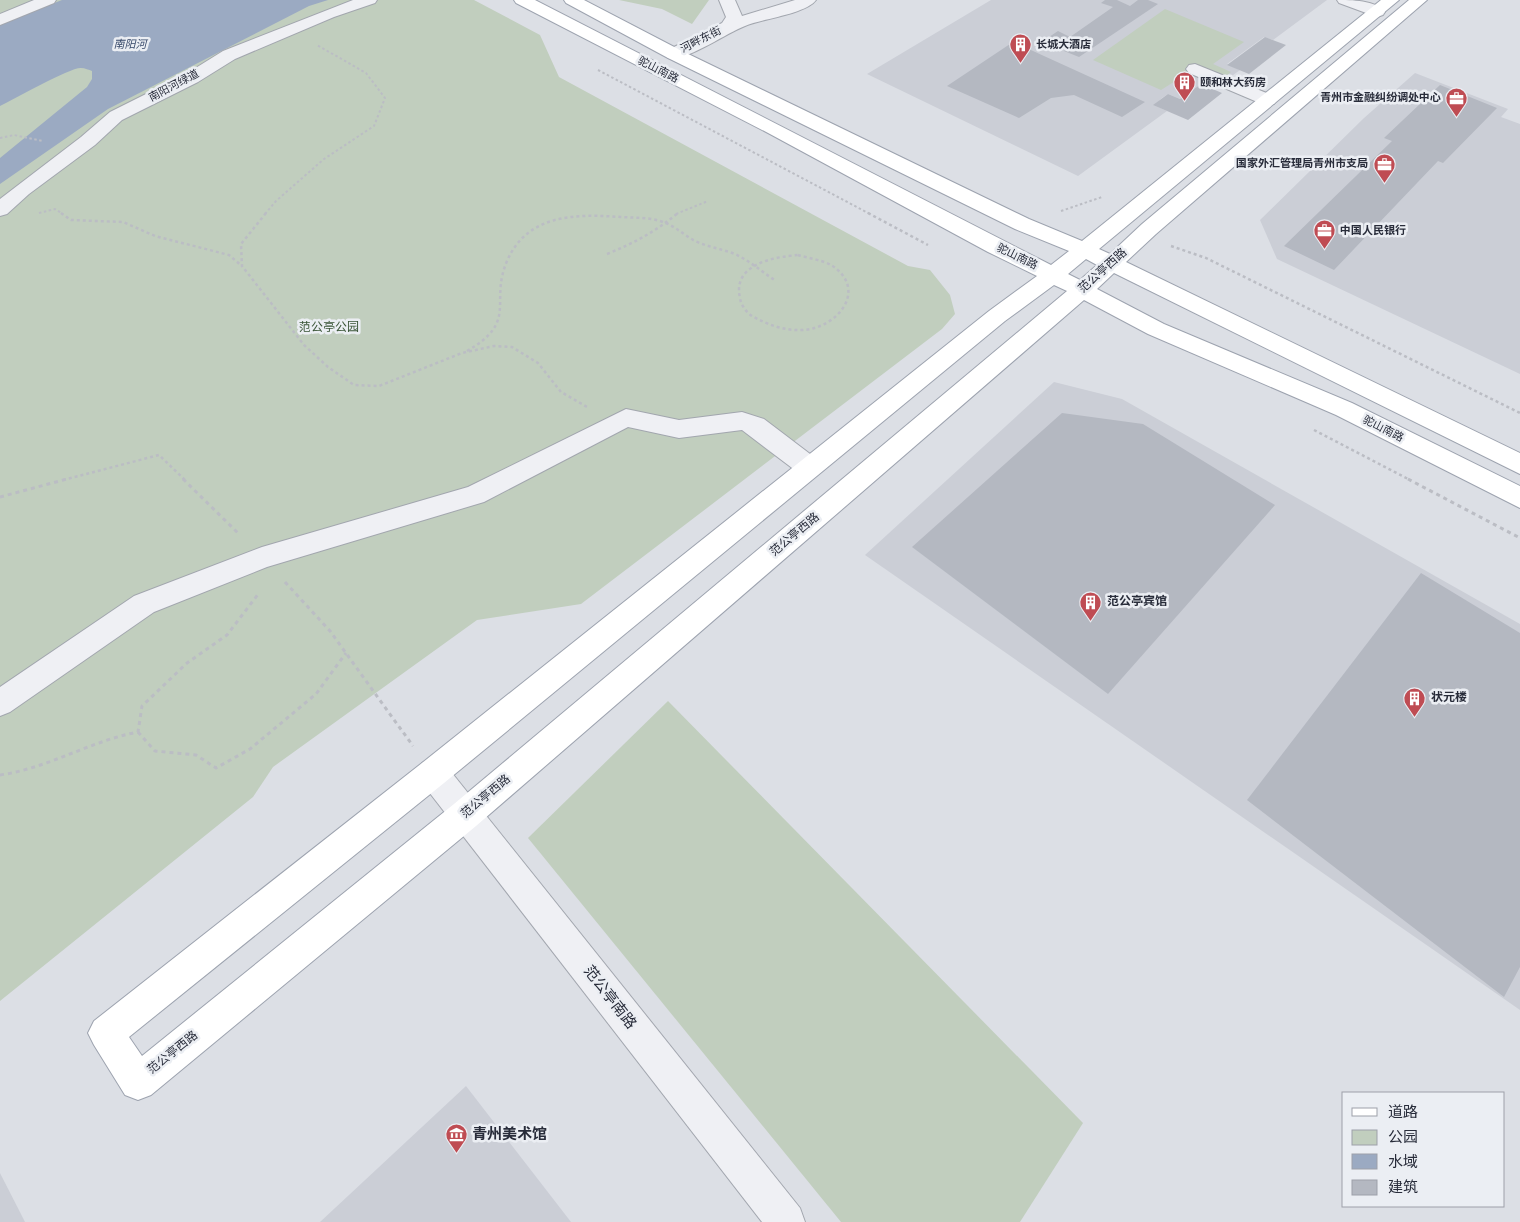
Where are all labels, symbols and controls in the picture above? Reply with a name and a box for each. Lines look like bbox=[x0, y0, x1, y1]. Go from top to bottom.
street label: 河畔东街 bbox=[678, 24, 724, 56]
building icon: 长城大酒店 bbox=[1008, 33, 1032, 64]
water label: 南阳河 bbox=[114, 38, 148, 52]
place label: 长城大酒店 bbox=[1036, 38, 1091, 52]
street label: 驼山南路 bbox=[635, 54, 681, 86]
street label: 南阳河绿道 bbox=[146, 67, 202, 105]
building icon: 颐和林大药房 bbox=[1172, 71, 1196, 102]
place label: 颐和林大药房 bbox=[1200, 76, 1266, 90]
office icon: 青州市金融纠纷调处中心 bbox=[1445, 86, 1469, 117]
place label: 青州市金融纠纷调处中心 bbox=[1320, 91, 1441, 105]
office icon: 国家外汇管理局青州市支局 bbox=[1372, 152, 1396, 183]
place label: 国家外汇管理局青州市支局 bbox=[1236, 157, 1368, 171]
office icon: 中国人民银行 bbox=[1312, 219, 1336, 250]
place label: 中国人民银行 bbox=[1340, 224, 1406, 238]
street label: 驼山南路 bbox=[994, 241, 1040, 273]
street label: 范公亭西路 bbox=[1075, 245, 1131, 297]
park label: 范公亭公园 bbox=[299, 320, 359, 336]
street label: 驼山南路 bbox=[1360, 413, 1406, 445]
street label: 范公亭西路 bbox=[767, 510, 823, 560]
building icon: 范公亭宾馆 bbox=[1079, 590, 1103, 621]
place label: 范公亭宾馆 bbox=[1107, 594, 1167, 610]
building icon: 状元楼 bbox=[1403, 686, 1427, 717]
place label: 状元楼 bbox=[1431, 690, 1467, 706]
street label: 范公亭西路 bbox=[458, 772, 514, 822]
street label: 范公亭南路 bbox=[578, 963, 640, 1033]
street label: 范公亭西路 bbox=[145, 1028, 201, 1078]
legend bbox=[1342, 1092, 1505, 1207]
text: 道路 bbox=[1388, 1104, 1418, 1123]
museum icon: 青州美术馆 bbox=[444, 1123, 468, 1154]
place label: 青州美术馆 bbox=[472, 1125, 547, 1145]
text: 公园 bbox=[1388, 1129, 1418, 1148]
text: 水域 bbox=[1388, 1154, 1418, 1173]
text: 建筑 bbox=[1388, 1179, 1418, 1198]

